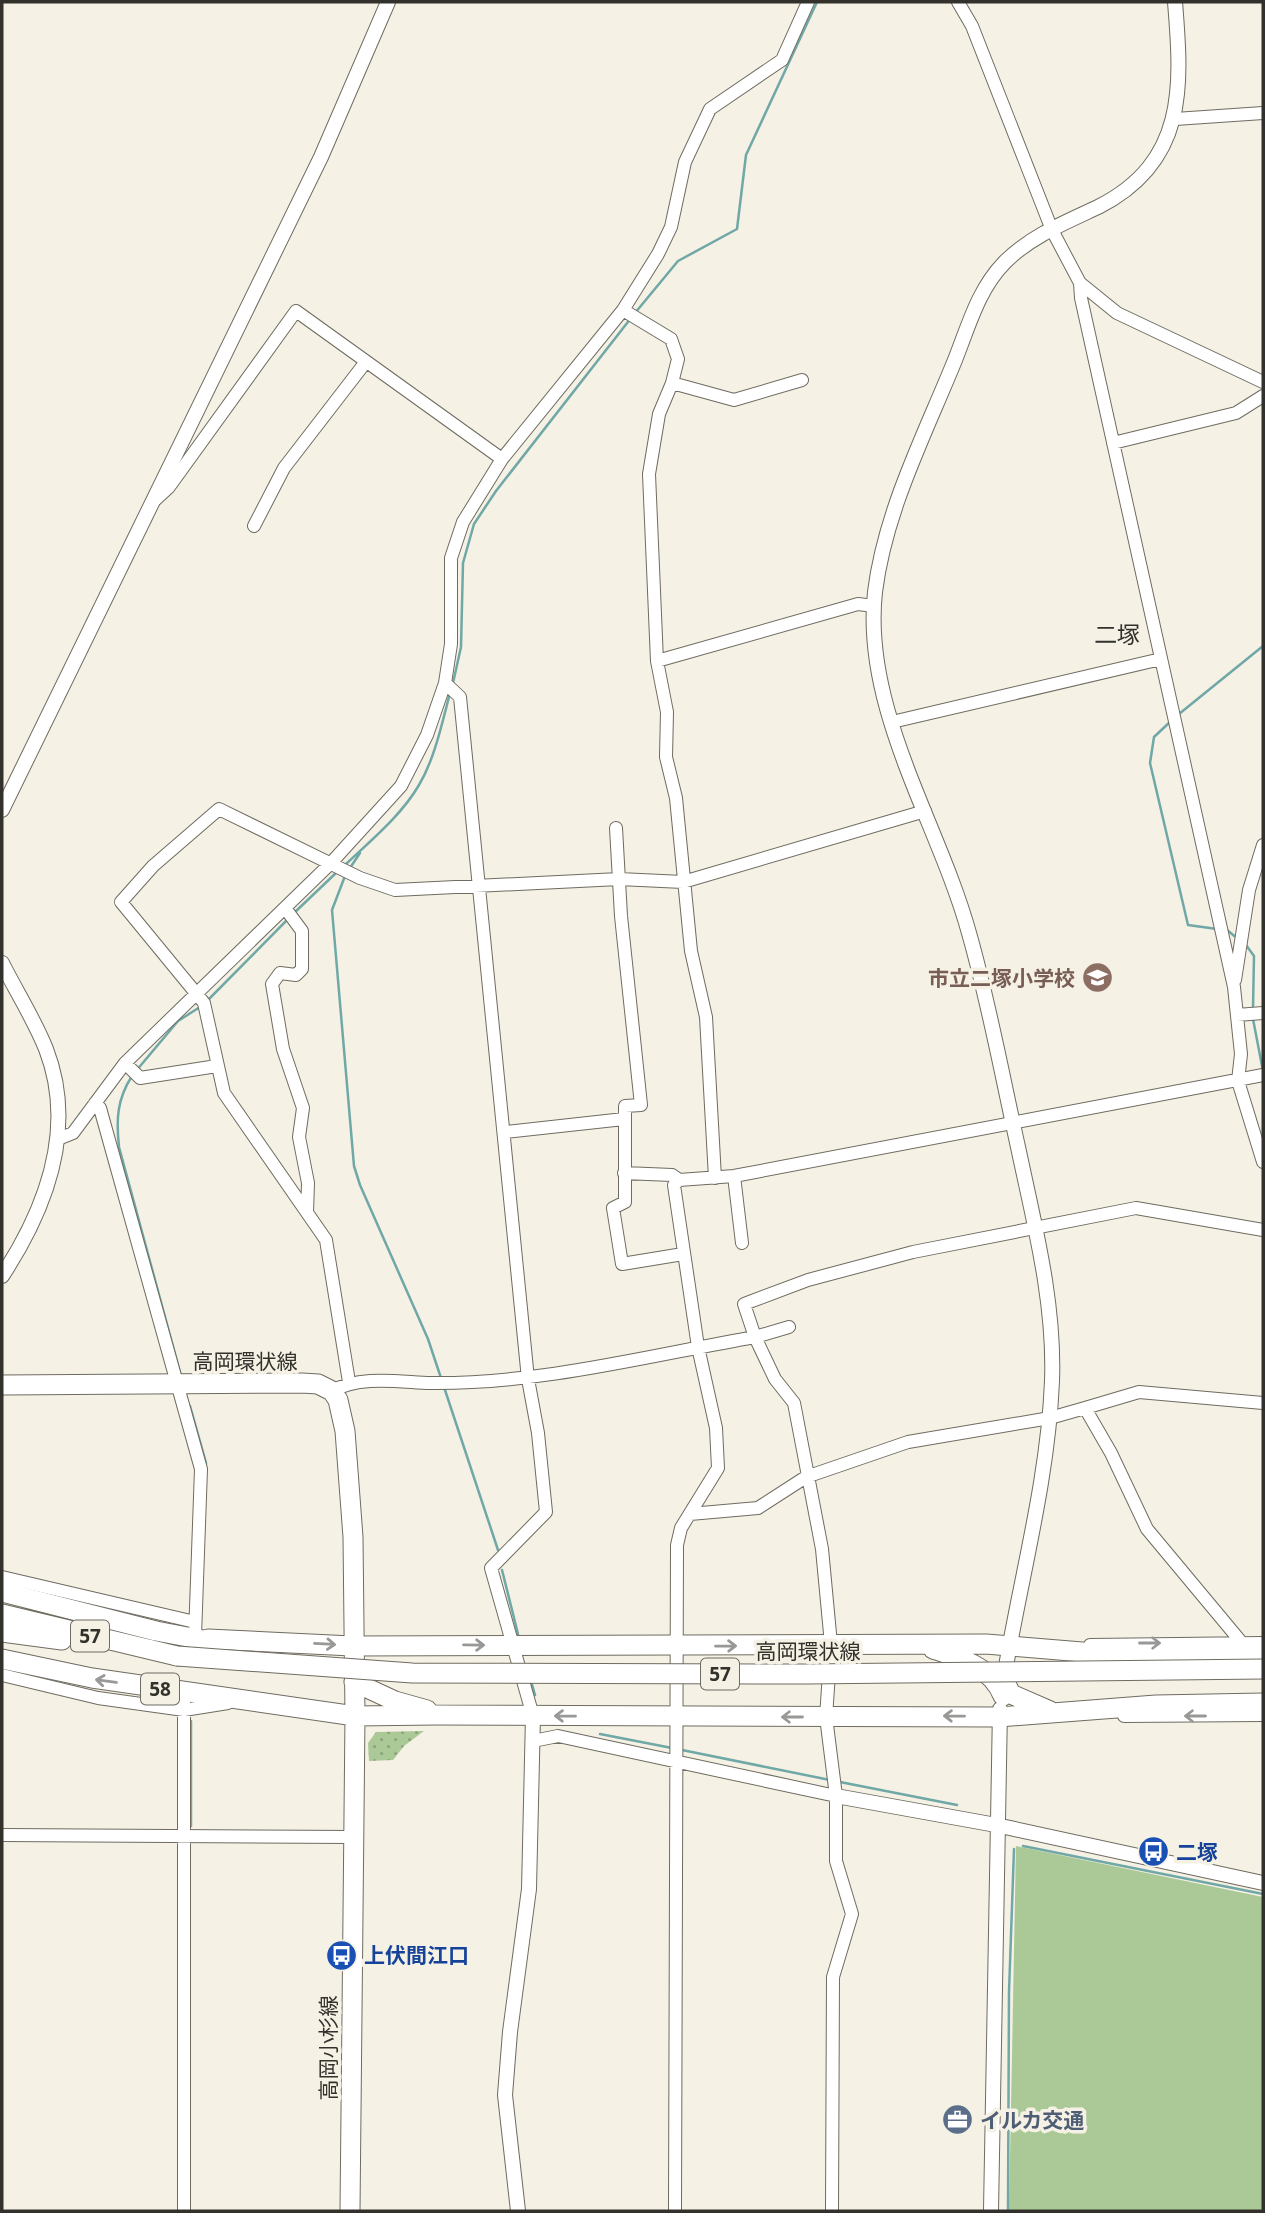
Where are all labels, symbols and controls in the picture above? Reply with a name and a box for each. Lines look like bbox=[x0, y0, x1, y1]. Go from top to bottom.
district label: 二塚 bbox=[1094, 618, 1140, 650]
school or university icon: 市立二塚小学校 bbox=[1081, 961, 1115, 995]
place label: 市立二塚小学校 bbox=[928, 964, 1075, 992]
street label: 高岡環状線 bbox=[193, 1347, 298, 1375]
road number: 57 bbox=[71, 1620, 109, 1652]
one-way arrow bbox=[1139, 1636, 1162, 1650]
street label: 高岡環状線 bbox=[756, 1637, 861, 1665]
one-way arrow bbox=[313, 1638, 336, 1651]
one-way arrow bbox=[462, 1638, 485, 1652]
one-way arrow bbox=[714, 1639, 737, 1653]
road number: 57 bbox=[701, 1658, 739, 1690]
one-way arrow bbox=[96, 1674, 118, 1687]
road number: 58 bbox=[141, 1674, 179, 1704]
one-way arrow bbox=[554, 1709, 577, 1723]
one-way arrow bbox=[943, 1709, 966, 1723]
one-way arrow bbox=[1184, 1709, 1207, 1723]
one-way arrow bbox=[781, 1710, 804, 1724]
bus stop icon: 二塚 bbox=[1136, 1835, 1170, 1869]
place label: 二塚 bbox=[1176, 1838, 1218, 1866]
bus stop icon: 上伏間江口 bbox=[324, 1938, 358, 1972]
place label: 上伏間江口 bbox=[364, 1941, 469, 1969]
street label: 高岡小杉線 bbox=[314, 1996, 342, 2101]
office icon: イルカ交通 bbox=[940, 2103, 974, 2137]
place label: イルカ交通 bbox=[980, 2106, 1084, 2134]

